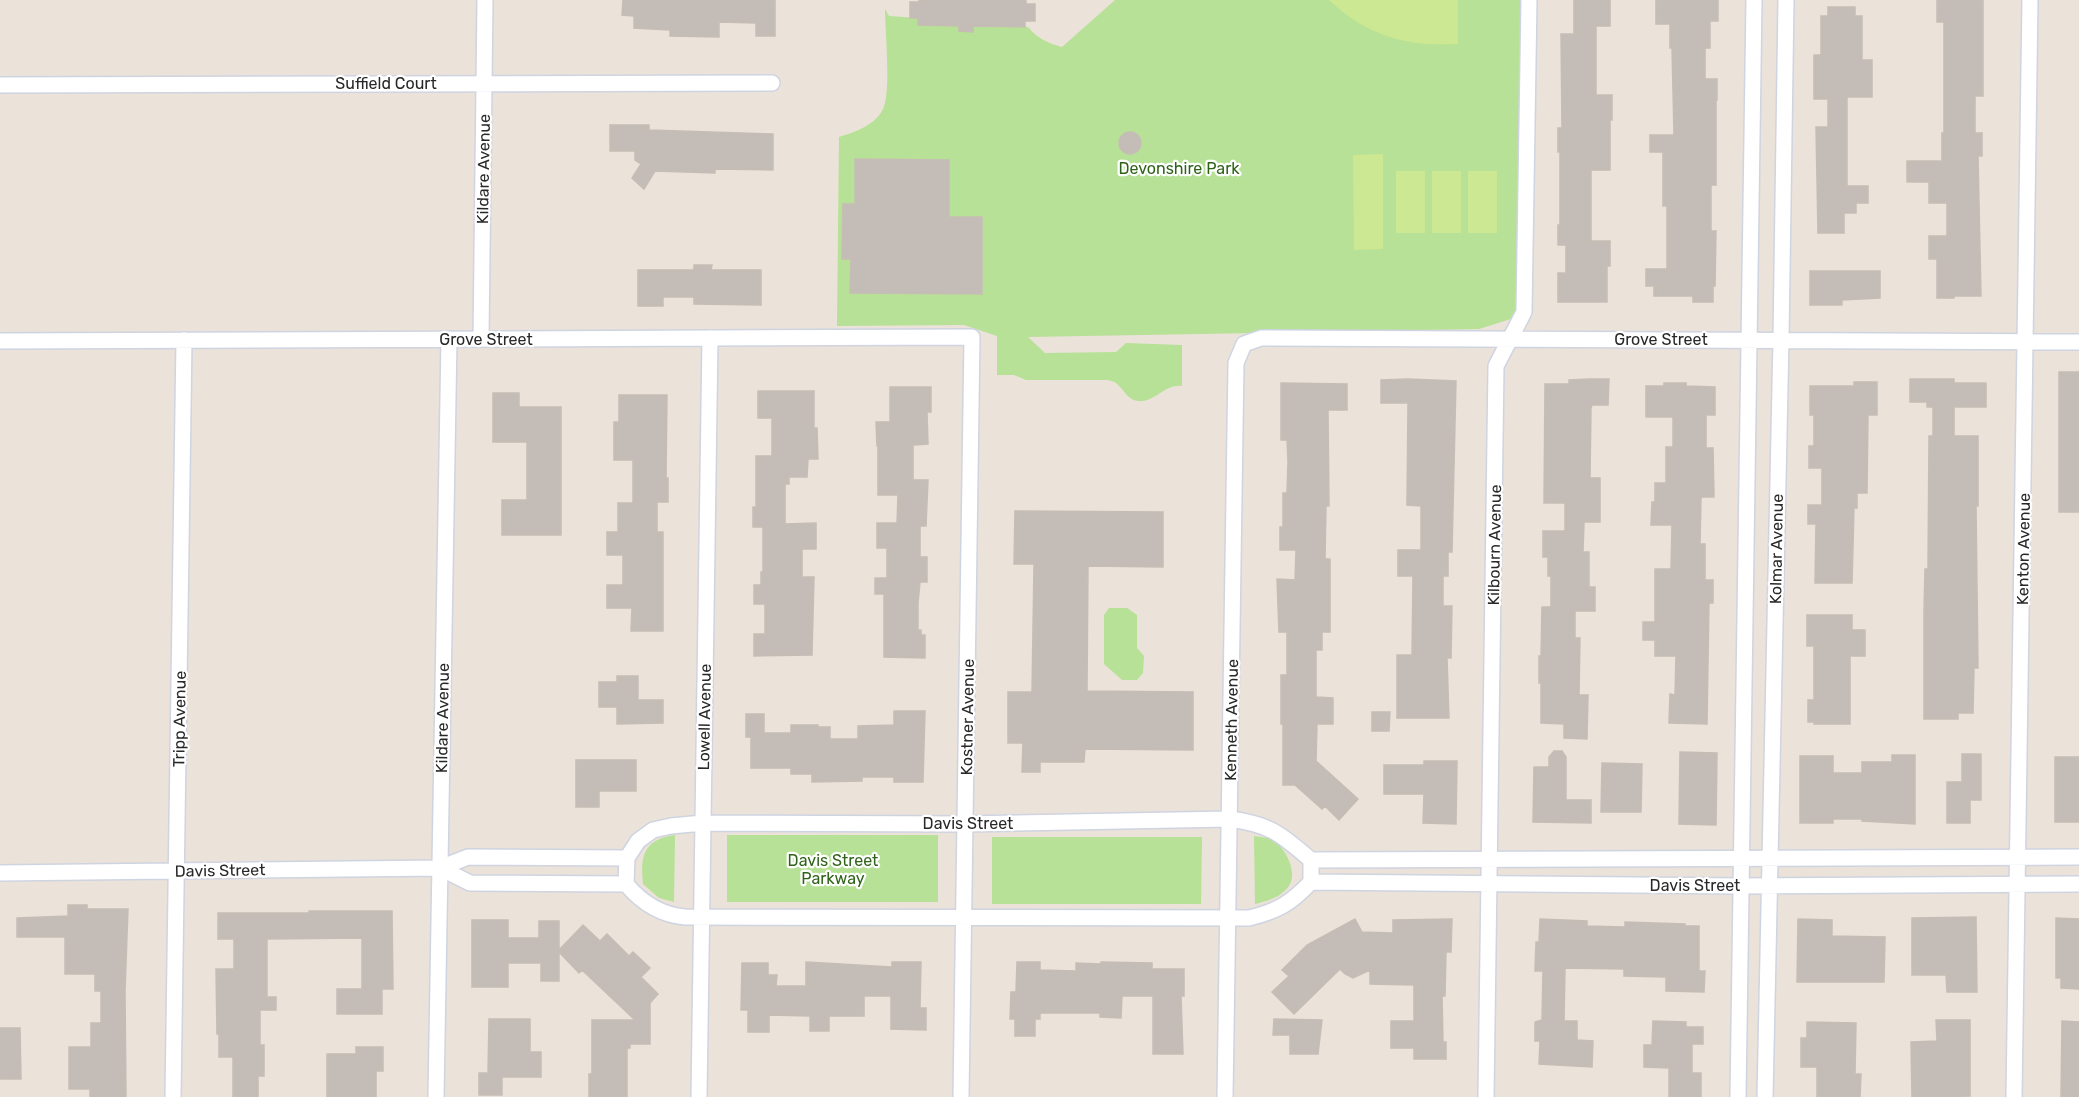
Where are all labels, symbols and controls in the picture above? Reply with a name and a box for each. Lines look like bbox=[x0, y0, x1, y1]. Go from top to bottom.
street label: Suffield Court bbox=[335, 74, 437, 93]
street label: Kildare Avenue bbox=[473, 114, 494, 224]
park label: Devonshire Park bbox=[1118, 159, 1240, 178]
street label: Grove Street bbox=[439, 330, 533, 349]
street label: Grove Street bbox=[1614, 330, 1708, 349]
street label: Kilbourn Avenue bbox=[1484, 484, 1505, 606]
street label: Kenton Avenue bbox=[2013, 493, 2034, 605]
street label: Kolmar Avenue bbox=[1766, 494, 1787, 604]
street label: Kostner Avenue bbox=[957, 658, 978, 775]
street label: Kenneth Avenue bbox=[1221, 659, 1242, 781]
street label: Kildare Avenue bbox=[432, 663, 453, 773]
street label: Lowell Avenue bbox=[694, 663, 715, 771]
street label: Tripp Avenue bbox=[169, 671, 190, 767]
street label: Davis Street bbox=[923, 814, 1013, 833]
park label: Davis Street Parkway bbox=[788, 851, 878, 888]
street label: Davis Street bbox=[174, 860, 266, 881]
street label: Davis Street bbox=[1650, 876, 1740, 895]

